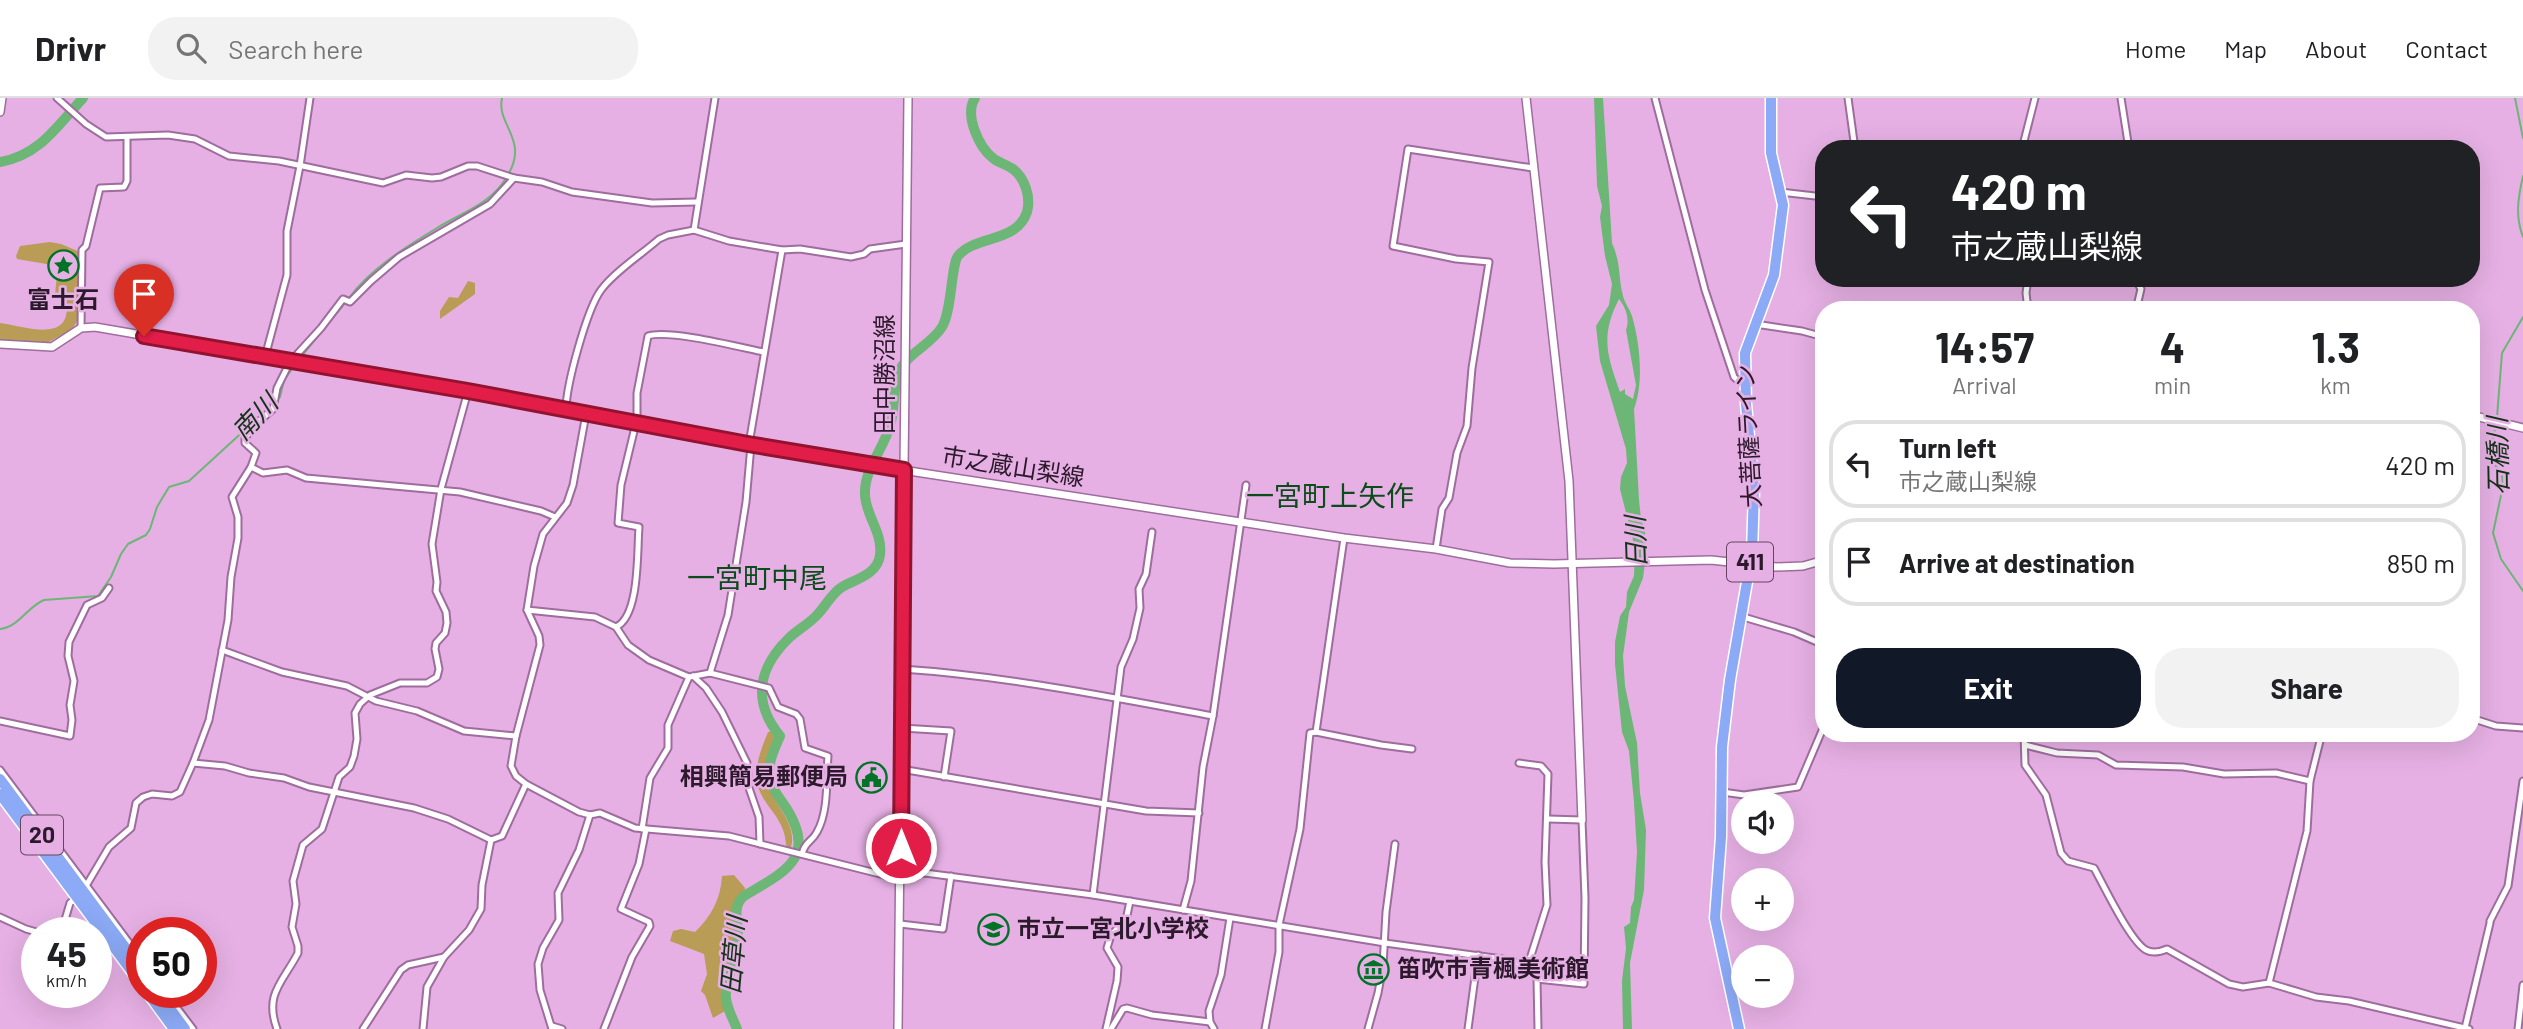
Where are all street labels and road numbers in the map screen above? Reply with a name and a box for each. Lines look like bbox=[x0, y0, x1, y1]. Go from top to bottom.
street label: 田中勝沼線 bbox=[869, 314, 898, 434]
street label: 大菩薩ライン bbox=[1729, 363, 1766, 509]
street label: 市之蔵山梨線 bbox=[940, 440, 1087, 491]
road number: 411 bbox=[1727, 543, 1773, 582]
road number: 20 bbox=[21, 816, 63, 855]

